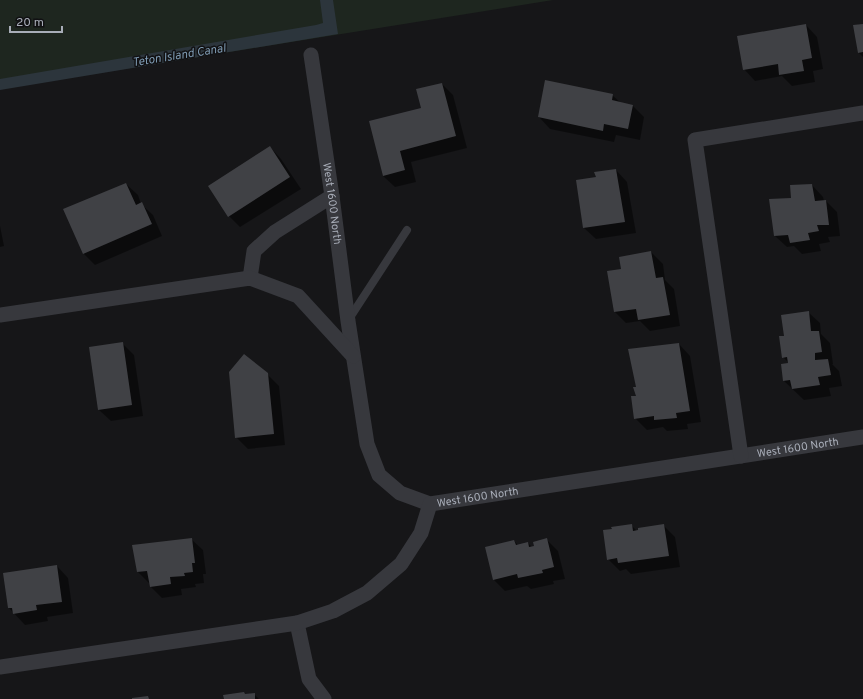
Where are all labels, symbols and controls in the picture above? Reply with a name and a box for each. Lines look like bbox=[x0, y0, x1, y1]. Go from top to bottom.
scale bar bbox=[10, 8, 62, 34]
text: 20 m bbox=[16, 15, 44, 31]
water label: Teton Island Canal bbox=[131, 41, 228, 71]
street label: West 1600 North bbox=[319, 162, 344, 245]
street label: West 1600 North bbox=[756, 435, 840, 461]
street label: West 1600 North bbox=[436, 484, 520, 511]

